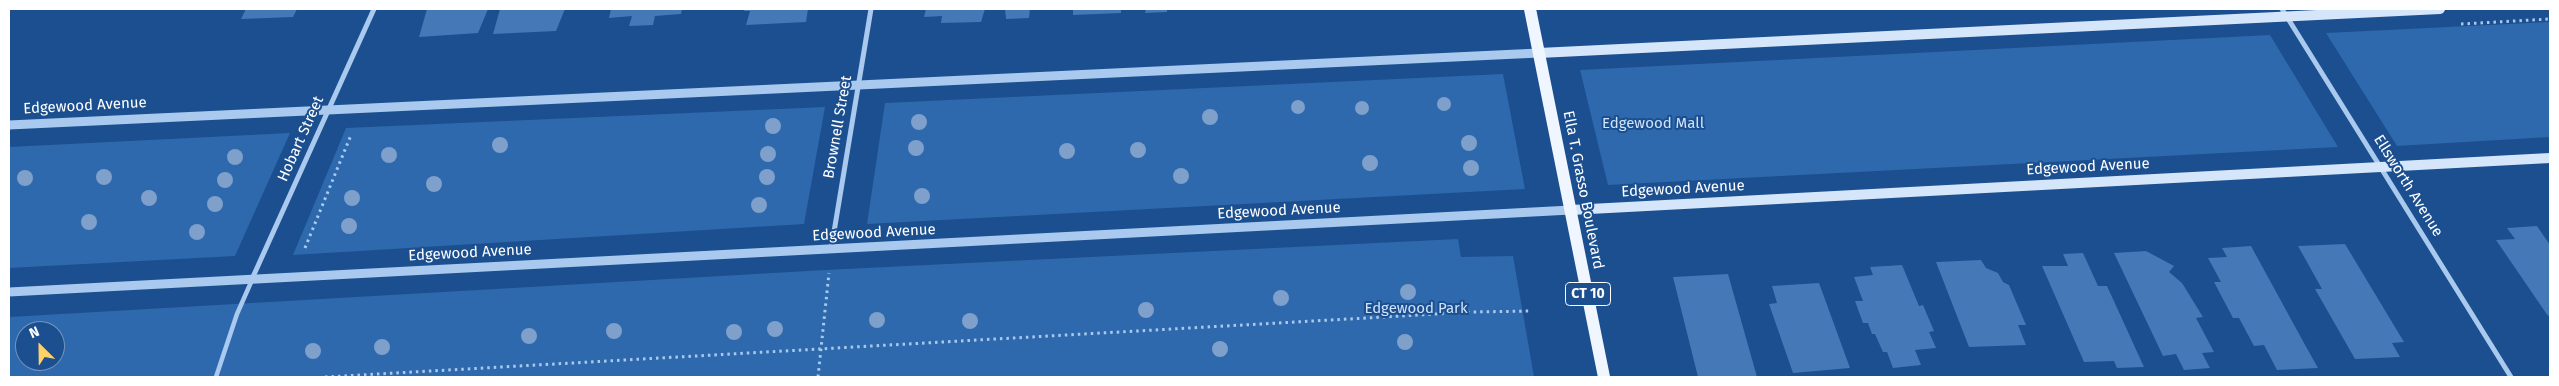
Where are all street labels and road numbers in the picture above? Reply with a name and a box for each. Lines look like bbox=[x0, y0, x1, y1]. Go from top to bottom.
street label: Brownell Street bbox=[820, 74, 856, 180]
street label: Hobart Street bbox=[274, 93, 328, 185]
street label: Edgewood Avenue bbox=[23, 94, 147, 118]
street label: Ella T. Grasso Boulevard bbox=[1559, 109, 1607, 271]
street label: Ellsworth Avenue bbox=[2369, 132, 2447, 240]
street label: Edgewood Avenue bbox=[2026, 155, 2150, 179]
street label: Edgewood Avenue bbox=[1621, 177, 1745, 201]
street label: Edgewood Avenue bbox=[1217, 199, 1341, 223]
street label: Edgewood Avenue bbox=[812, 221, 936, 245]
street label: Edgewood Avenue bbox=[408, 241, 532, 265]
road number: CT 10 bbox=[1566, 282, 1610, 306]

